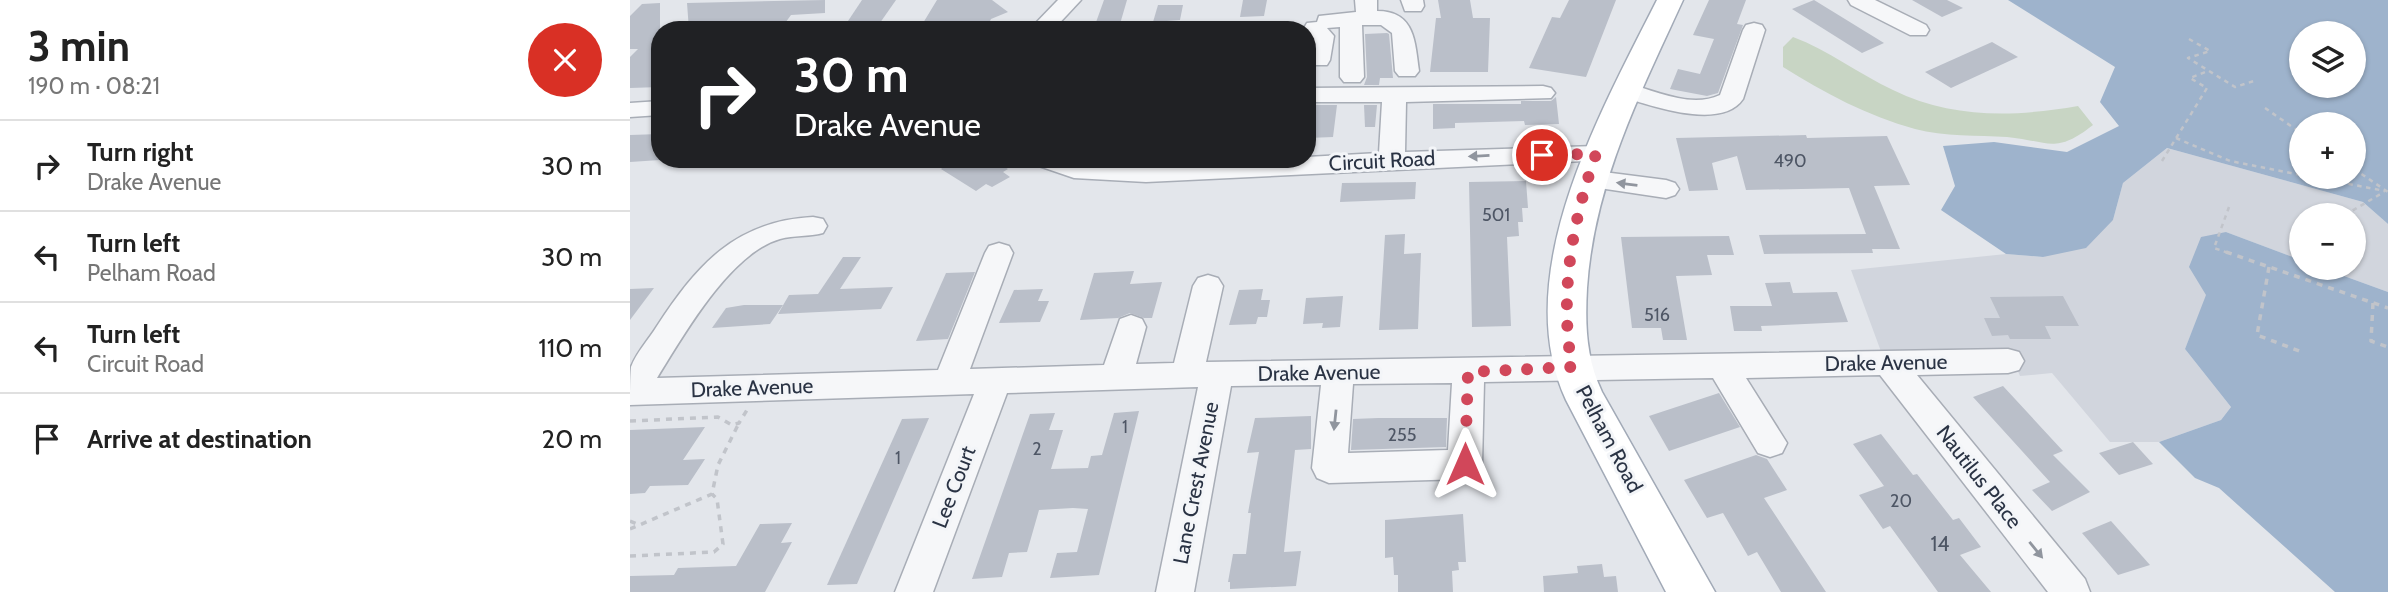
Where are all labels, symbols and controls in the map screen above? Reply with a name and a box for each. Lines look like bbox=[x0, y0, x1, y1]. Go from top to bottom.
text: 3 min bbox=[28, 20, 130, 72]
map controls bbox=[2289, 21, 2366, 280]
button: layers bbox=[2289, 21, 2366, 98]
button: close bbox=[528, 23, 602, 97]
text: 30 m bbox=[794, 45, 909, 104]
icon: right bbox=[679, 49, 770, 140]
text: 190 m · 08:21 bbox=[28, 72, 160, 100]
text: Drake Avenue bbox=[794, 105, 981, 144]
button: + bbox=[2289, 112, 2366, 189]
pin bbox=[1512, 125, 1572, 185]
text: Turn right bbox=[87, 136, 193, 168]
icon: arrive bbox=[1523, 136, 1561, 174]
street label: Circuit Road bbox=[1328, 145, 1436, 176]
icon: right bbox=[28, 147, 66, 185]
text: 30 m bbox=[541, 150, 602, 182]
house number: 490 bbox=[1773, 150, 1807, 172]
one-way arrow bbox=[1468, 151, 1490, 162]
text: Drake Avenue bbox=[87, 168, 221, 196]
one-way arrow bbox=[1616, 178, 1638, 189]
button: − bbox=[2289, 203, 2366, 280]
house number: 501 bbox=[1482, 204, 1510, 226]
text: Turn left bbox=[87, 227, 180, 259]
icon: left bbox=[28, 238, 66, 276]
text: 30 m bbox=[541, 241, 602, 273]
text: Pelham Road bbox=[87, 259, 216, 287]
house number: 516 bbox=[1644, 304, 1670, 326]
text: Turn left bbox=[87, 318, 180, 350]
icon: left bbox=[28, 329, 66, 367]
text: 110 m bbox=[538, 332, 602, 364]
street label: Drake Avenue bbox=[1824, 349, 1948, 376]
text: Circuit Road bbox=[87, 350, 204, 378]
street label: Drake Avenue bbox=[1257, 359, 1381, 386]
street label: Drake Avenue bbox=[690, 373, 814, 402]
street label: Pelham Road bbox=[1571, 381, 1648, 497]
street label: Lane Crest Avenue bbox=[1168, 399, 1224, 566]
one-way arrow bbox=[1329, 410, 1340, 432]
house number: 1 bbox=[1122, 416, 1128, 438]
icon: arrive bbox=[28, 420, 66, 458]
street label: Nautilus Place bbox=[1931, 420, 2027, 533]
text: Arrive at destination bbox=[87, 423, 312, 455]
text: 20 m bbox=[542, 423, 602, 455]
house number: 255 bbox=[1388, 424, 1416, 446]
position arrow bbox=[1428, 427, 1502, 501]
house number: 2 bbox=[1032, 438, 1042, 460]
street label: Lee Court bbox=[927, 442, 981, 531]
house number: 1 bbox=[895, 447, 901, 469]
house number: 20 bbox=[1890, 490, 1912, 512]
house number: 14 bbox=[1931, 531, 1949, 556]
one-way arrow bbox=[2029, 541, 2044, 559]

